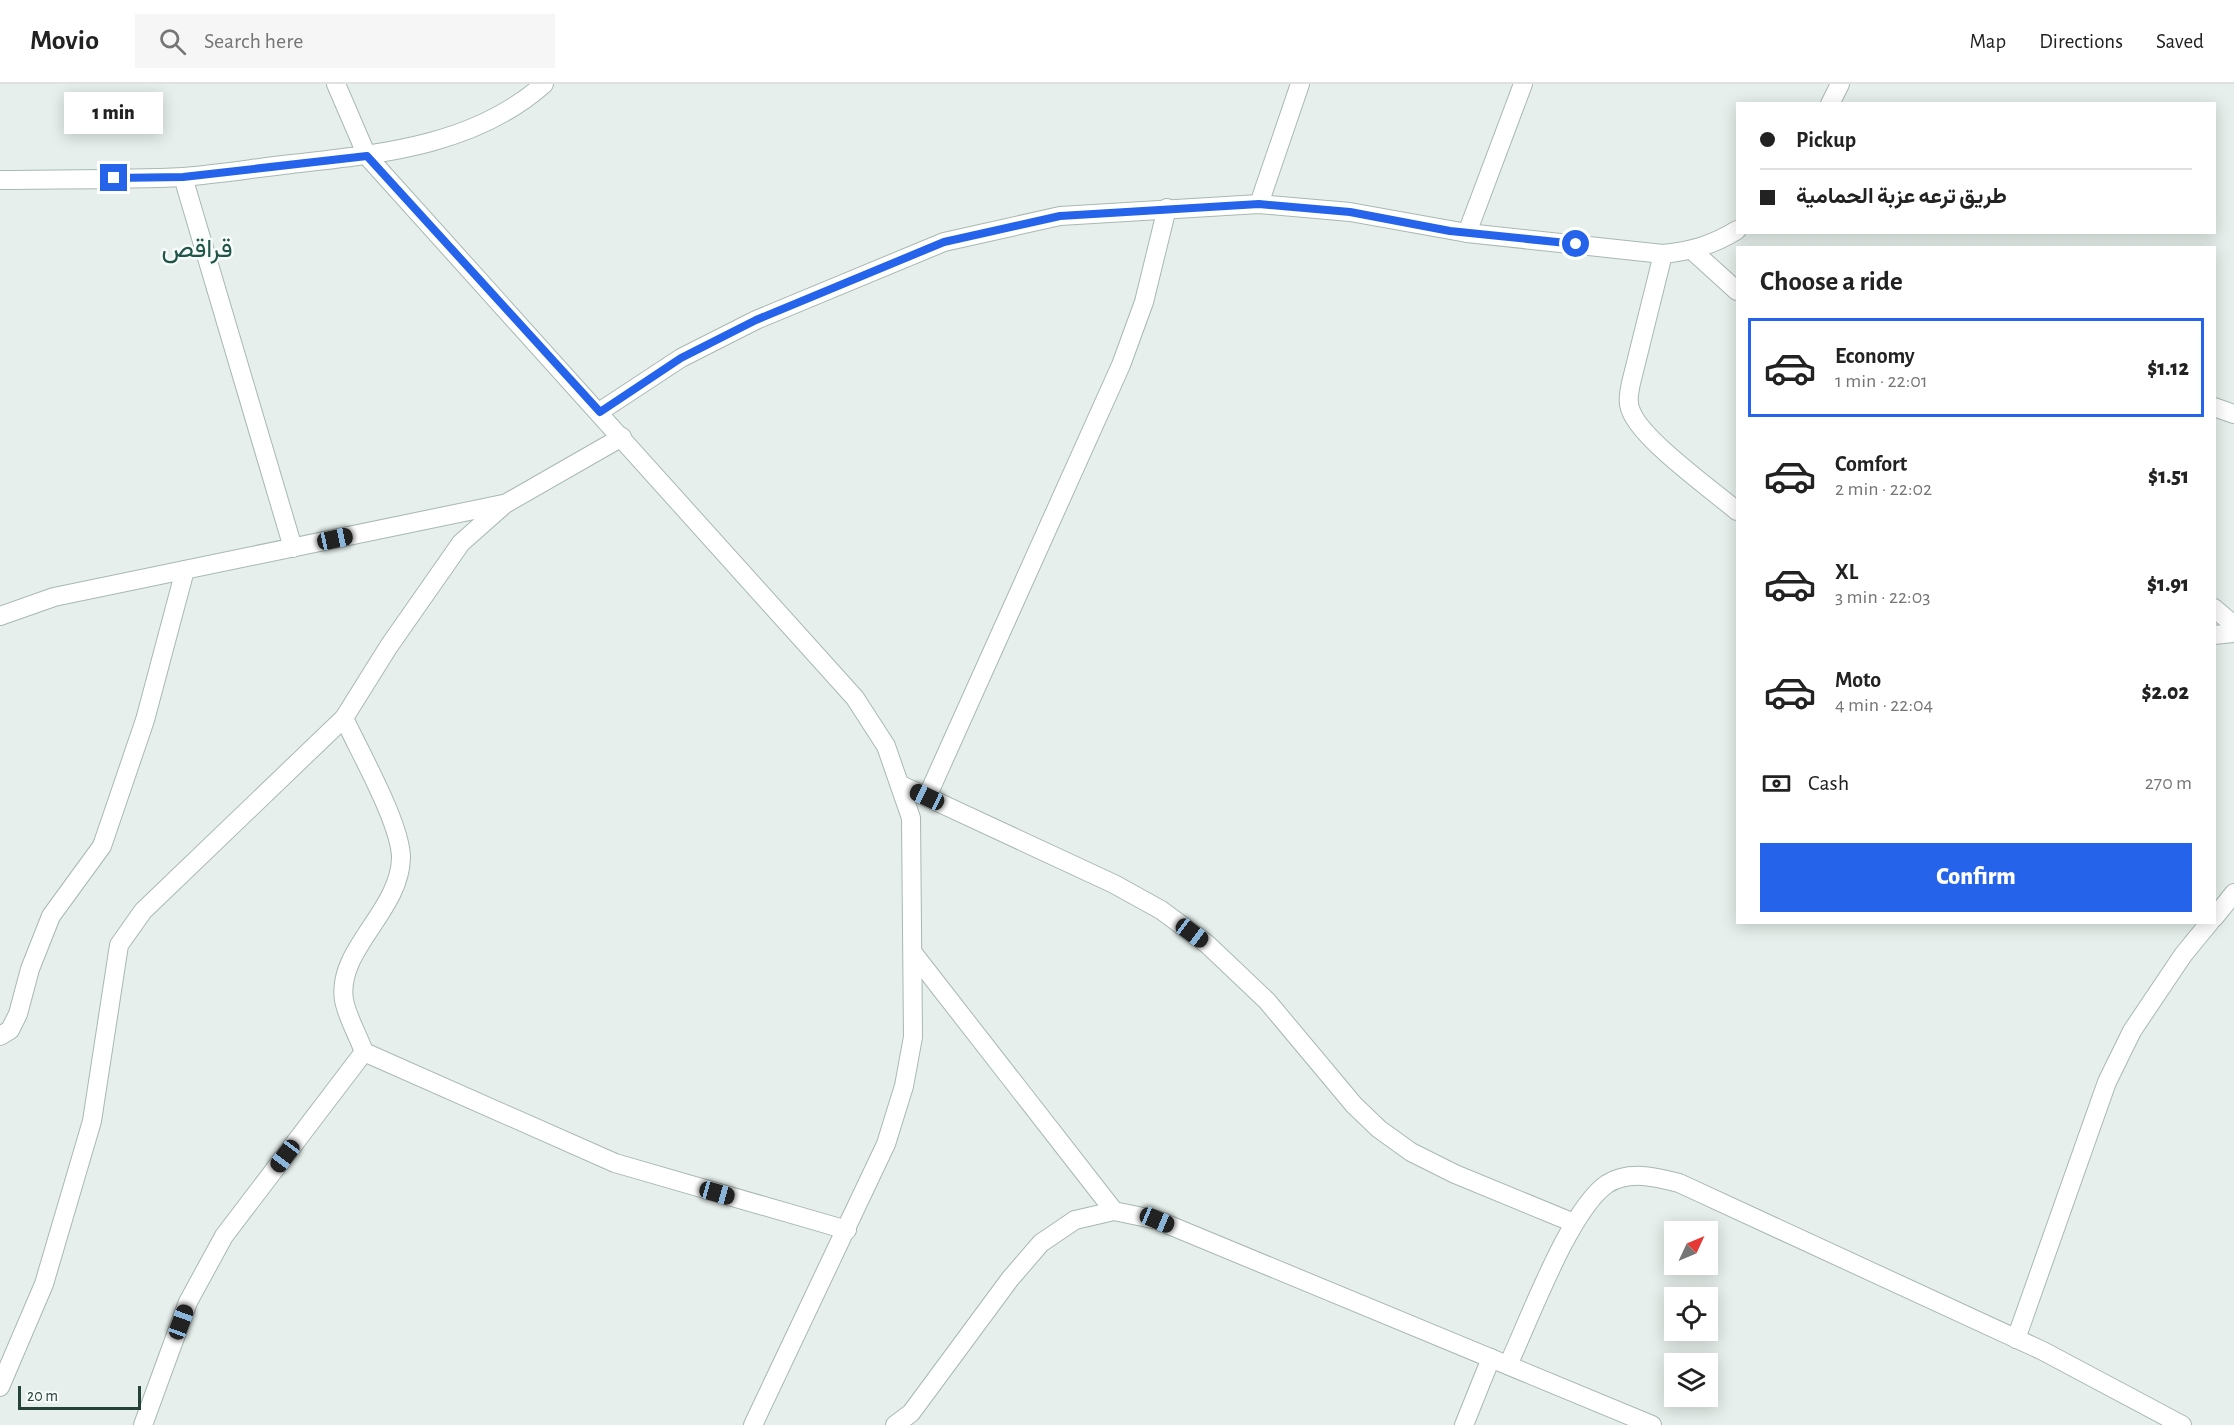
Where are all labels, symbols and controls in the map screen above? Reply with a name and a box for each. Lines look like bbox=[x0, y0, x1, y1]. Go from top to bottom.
search box bbox=[135, 14, 555, 68]
icon: search bbox=[156, 25, 189, 58]
text: Movio bbox=[30, 27, 99, 55]
text: Search here bbox=[204, 30, 303, 52]
text: Map bbox=[1970, 31, 2006, 52]
text: Directions bbox=[2039, 31, 2123, 52]
text: Saved bbox=[2156, 31, 2204, 52]
callout: 1 min bbox=[64, 91, 164, 133]
text: 1 min bbox=[92, 103, 135, 123]
text: Pickup bbox=[1796, 129, 1856, 151]
route end bbox=[100, 164, 127, 191]
text: طريق ترعه عزبة الحمامية bbox=[1796, 185, 2007, 207]
route start bbox=[1562, 230, 1589, 257]
district label: قراقص bbox=[161, 236, 233, 264]
text: Choose a ride bbox=[1760, 268, 1903, 295]
icon: car bbox=[1763, 341, 1817, 395]
text: Economy bbox=[1835, 345, 1915, 367]
text: $1.12 bbox=[2147, 357, 2189, 379]
text: 1 min · 22:01 bbox=[1835, 371, 1928, 391]
icon: car bbox=[1763, 449, 1817, 503]
text: Comfort bbox=[1835, 453, 1907, 475]
text: $1.51 bbox=[2148, 465, 2189, 487]
text: 2 min · 22:02 bbox=[1835, 479, 1932, 499]
car bbox=[316, 526, 354, 552]
icon: car bbox=[1763, 557, 1817, 611]
text: XL bbox=[1835, 561, 1858, 583]
text: $1.91 bbox=[2147, 573, 2189, 595]
text: 3 min · 22:03 bbox=[1835, 587, 1930, 607]
icon: car bbox=[1763, 665, 1817, 719]
text: Moto bbox=[1835, 669, 1881, 691]
text: $2.02 bbox=[2141, 681, 2189, 703]
text: 4 min · 22:04 bbox=[1835, 695, 1933, 715]
icon: cash bbox=[1760, 767, 1793, 800]
text: Cash bbox=[1808, 772, 1849, 794]
text: 270 m bbox=[2145, 773, 2192, 793]
car bbox=[907, 781, 947, 813]
button: Confirm bbox=[1760, 843, 2192, 912]
car bbox=[1172, 915, 1212, 951]
car bbox=[267, 1136, 303, 1176]
car bbox=[697, 1179, 737, 1207]
car bbox=[1137, 1205, 1177, 1235]
north arrow bbox=[1664, 1221, 1718, 1275]
map controls bbox=[1664, 1221, 1718, 1407]
button: locate bbox=[1664, 1287, 1718, 1341]
car bbox=[166, 1302, 196, 1342]
button: layers bbox=[1664, 1353, 1718, 1407]
scale bar bbox=[18, 1383, 141, 1410]
text: 20 m bbox=[27, 1388, 58, 1404]

